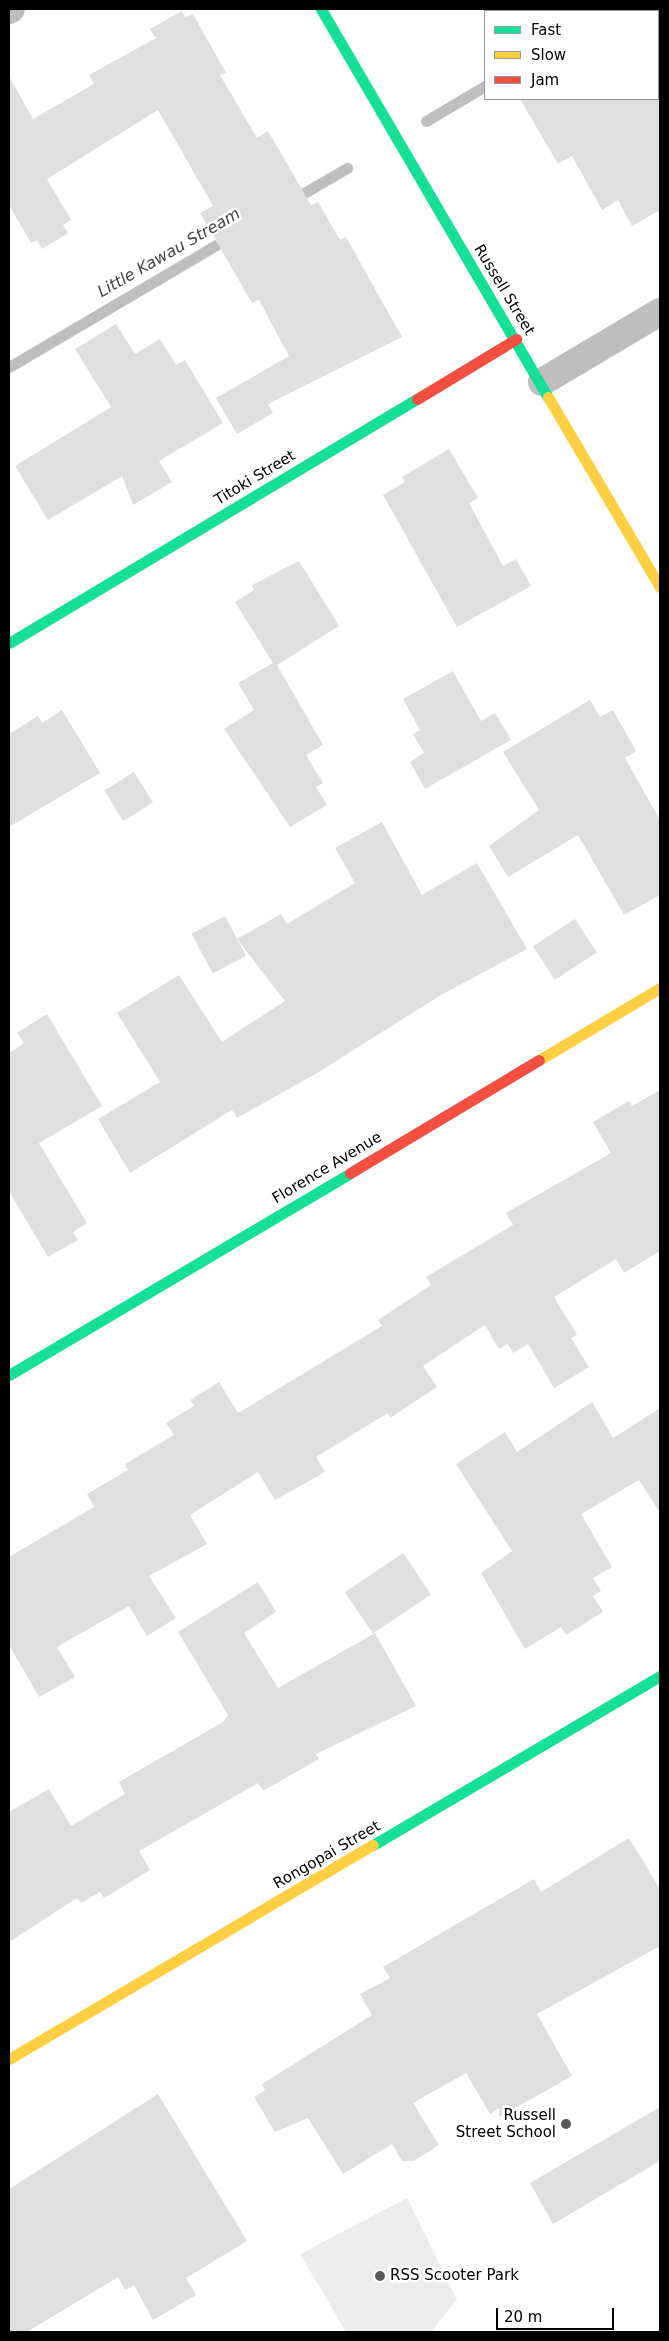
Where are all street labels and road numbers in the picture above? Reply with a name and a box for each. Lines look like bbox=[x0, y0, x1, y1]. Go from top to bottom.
street label: Russell Street bbox=[470, 241, 538, 339]
street label: Titoki Street bbox=[211, 447, 299, 509]
street label: Florence Avenue bbox=[269, 1128, 385, 1208]
street label: Rongopai Street bbox=[270, 1817, 384, 1893]

